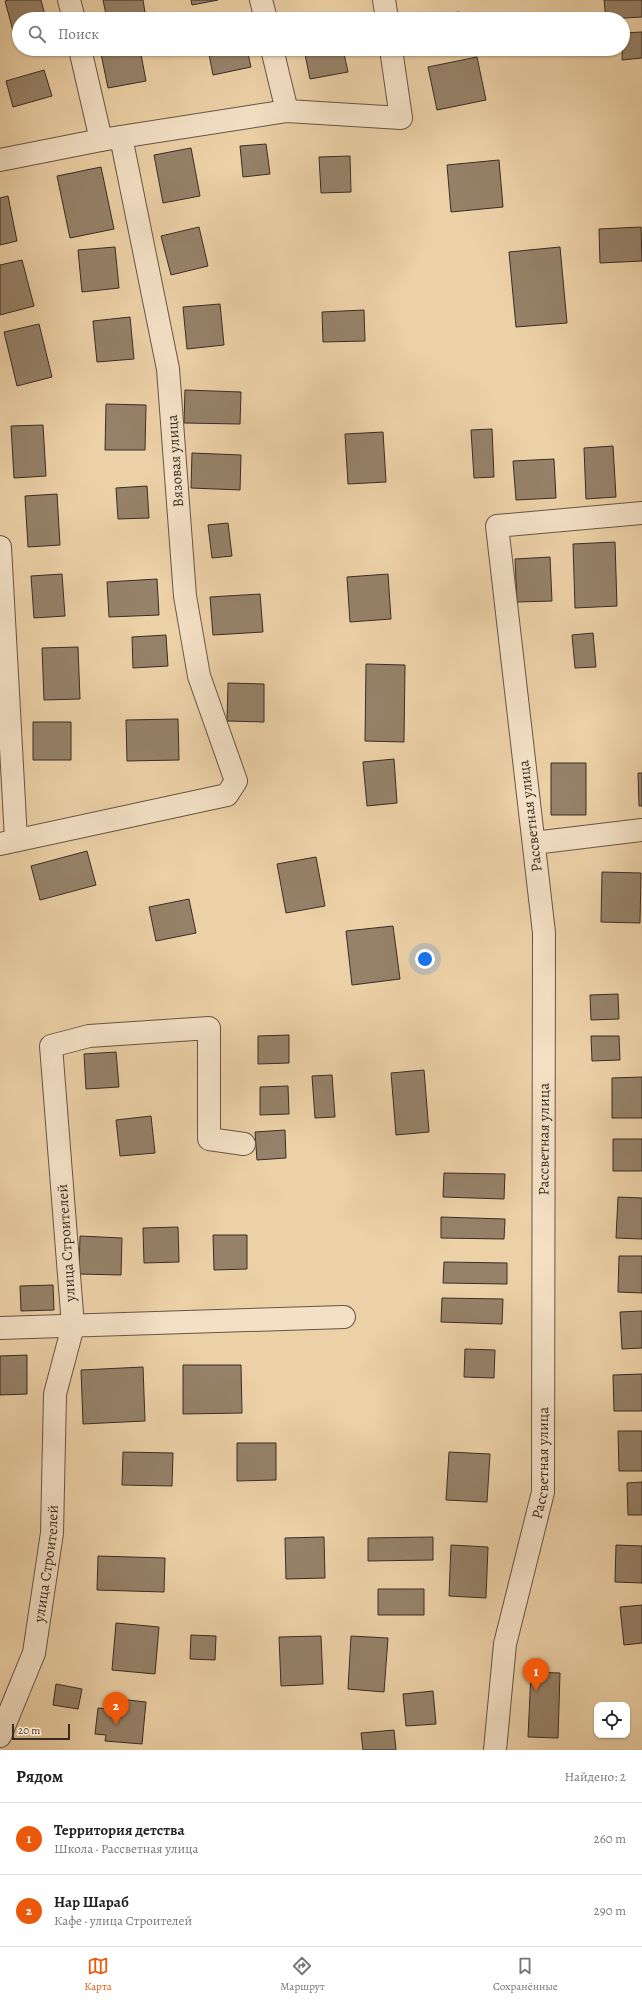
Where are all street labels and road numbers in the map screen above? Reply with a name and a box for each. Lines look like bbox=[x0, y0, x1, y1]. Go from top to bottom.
street label: Вязовая улица bbox=[162, 414, 188, 508]
street label: Рассветная улица bbox=[513, 759, 547, 873]
street label: Рассветная улица bbox=[534, 1083, 554, 1195]
street label: улица Строителей bbox=[52, 1183, 80, 1304]
street label: Рассветная улица bbox=[527, 1407, 553, 1521]
street label: улица Строителей bbox=[29, 1504, 63, 1625]

